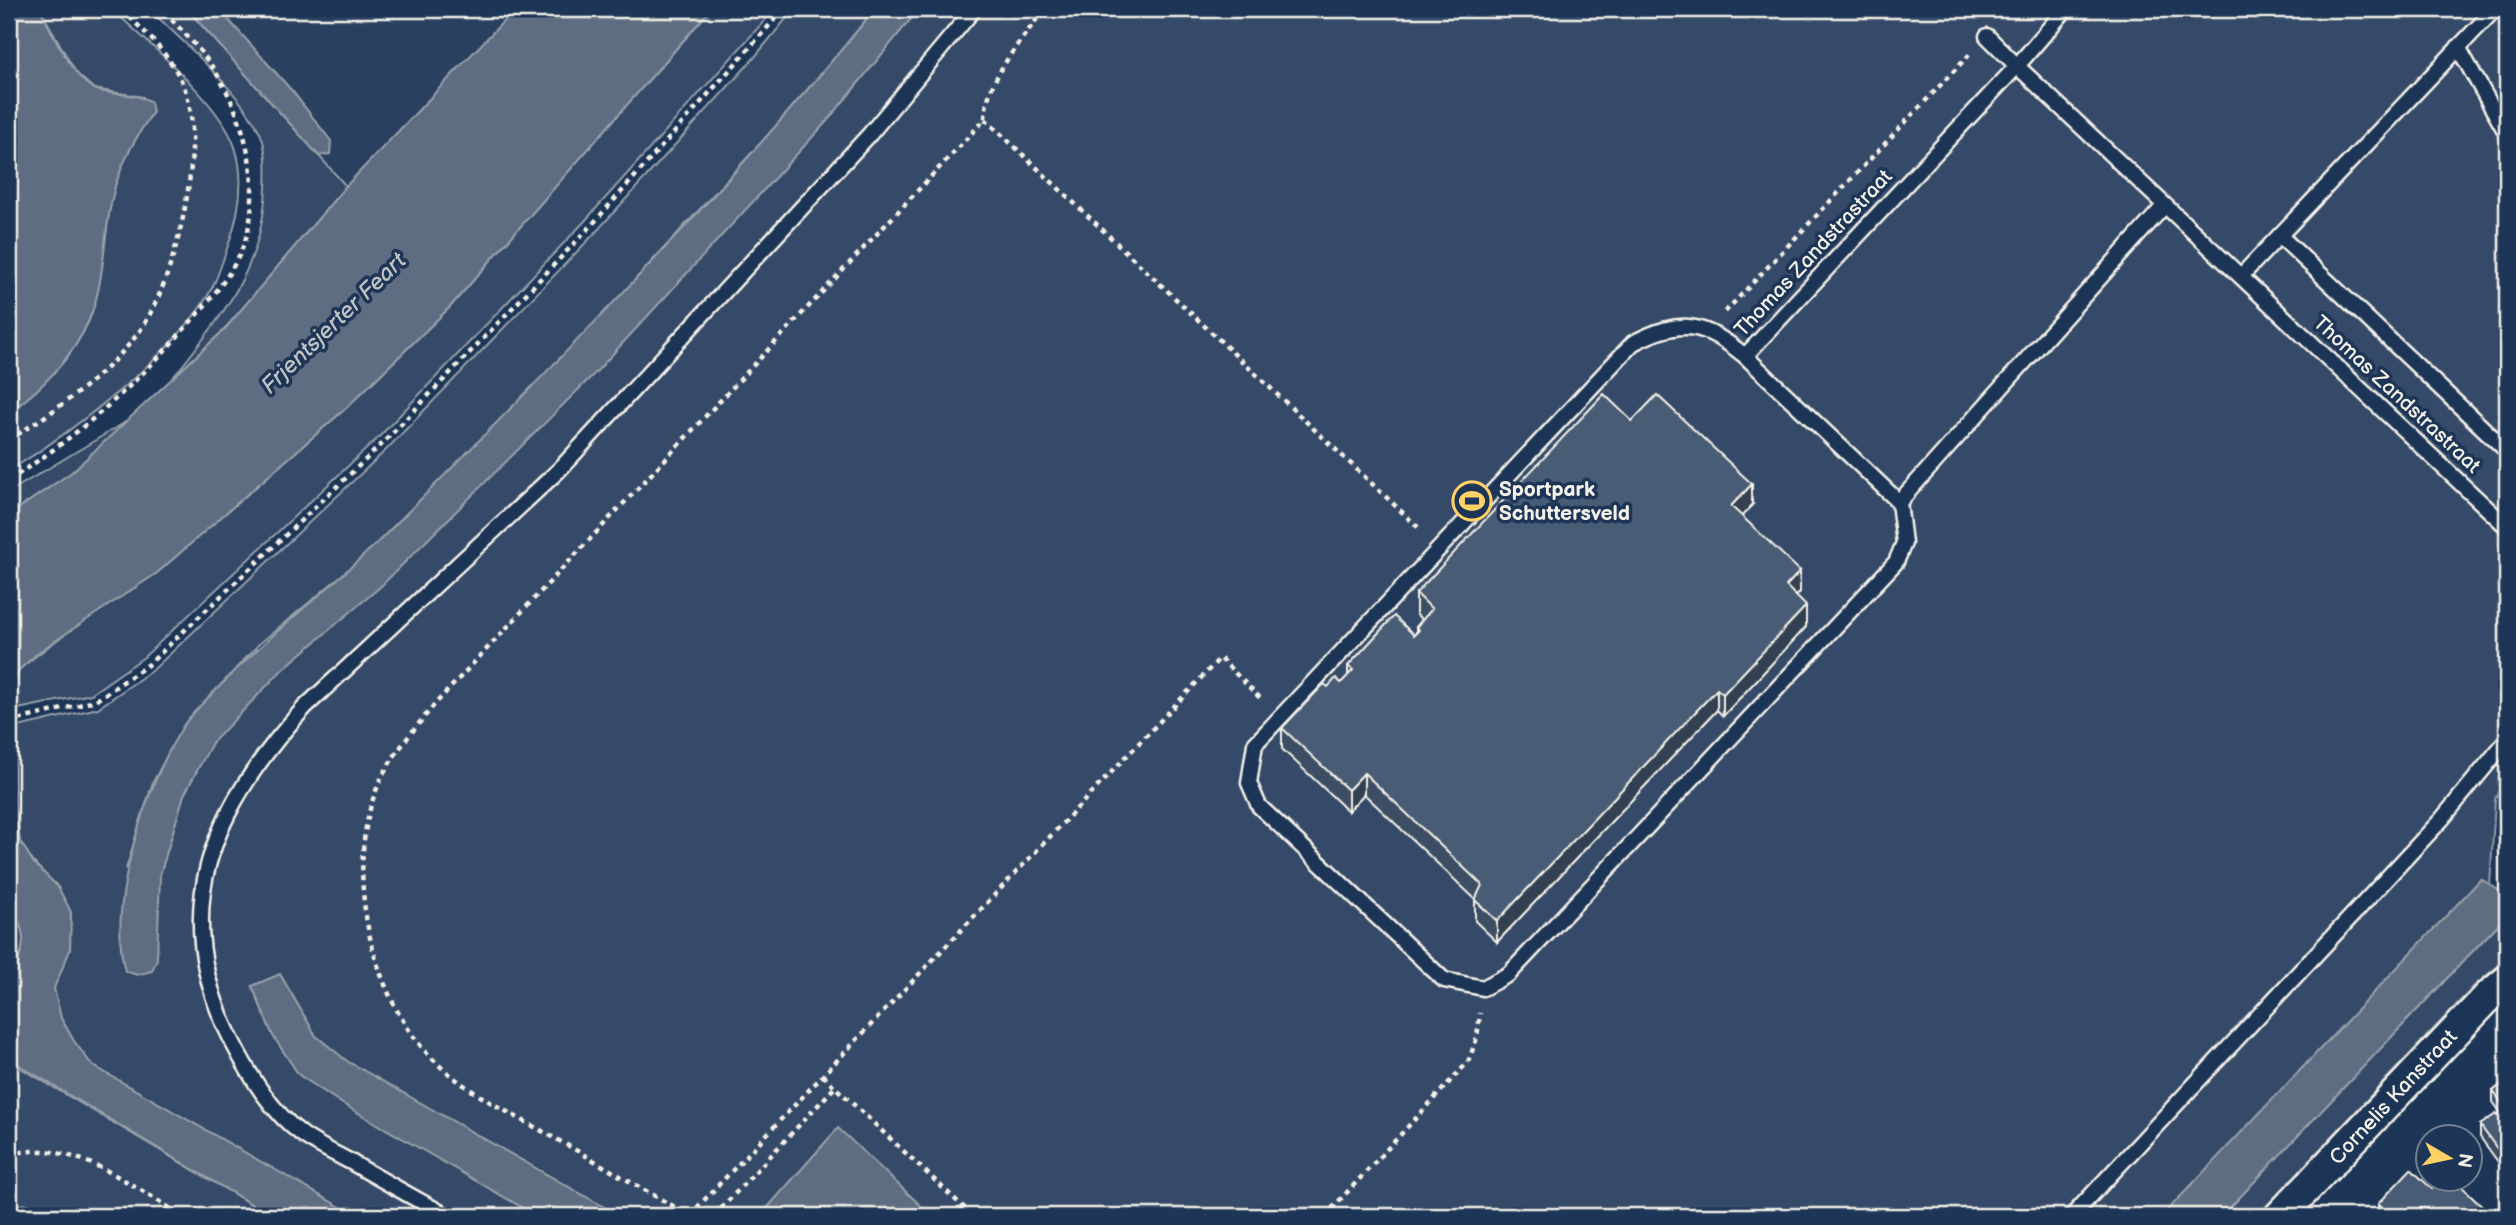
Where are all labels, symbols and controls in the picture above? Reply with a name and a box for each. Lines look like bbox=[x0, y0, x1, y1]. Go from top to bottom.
street label: Thomas Zandstrastraat bbox=[1729, 164, 1898, 342]
water label: Frjentsjerter Feart bbox=[255, 247, 413, 400]
street label: Thomas Zandstrastraat bbox=[2308, 310, 2486, 479]
place label: Sportpark Schuttersveld bbox=[1499, 477, 1630, 526]
sports icon: Sportpark Schuttersveld bbox=[1451, 480, 1493, 522]
street label: Cornelis Kanstraat bbox=[2324, 1024, 2463, 1170]
north arrow bbox=[2414, 1124, 2484, 1194]
text: N bbox=[2452, 1152, 2477, 1169]

